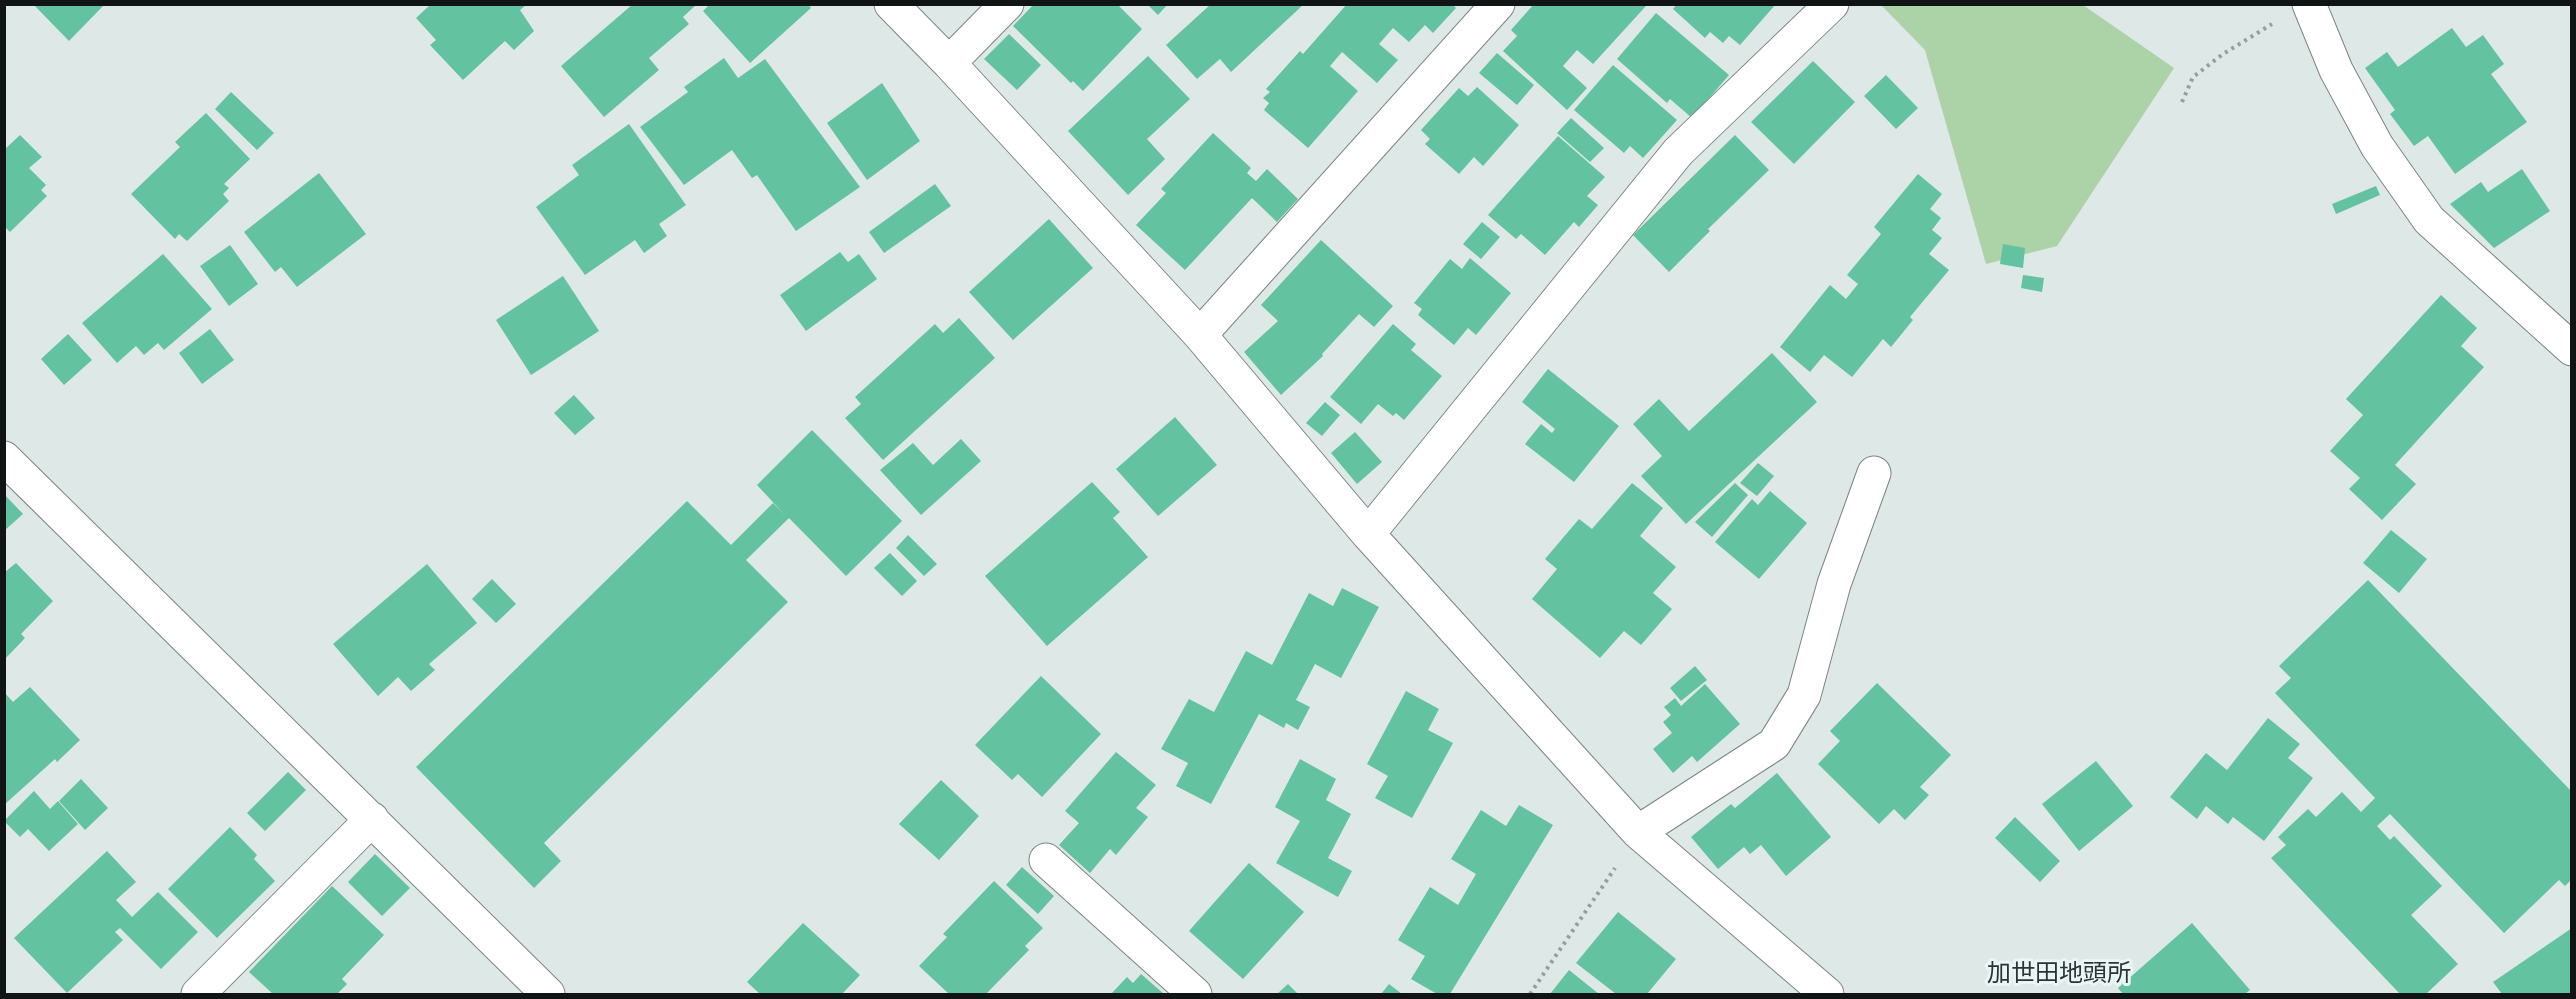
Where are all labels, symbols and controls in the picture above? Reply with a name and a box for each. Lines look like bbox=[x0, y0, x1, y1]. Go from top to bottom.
district label: 加世田地頭所 bbox=[1987, 960, 2131, 988]

